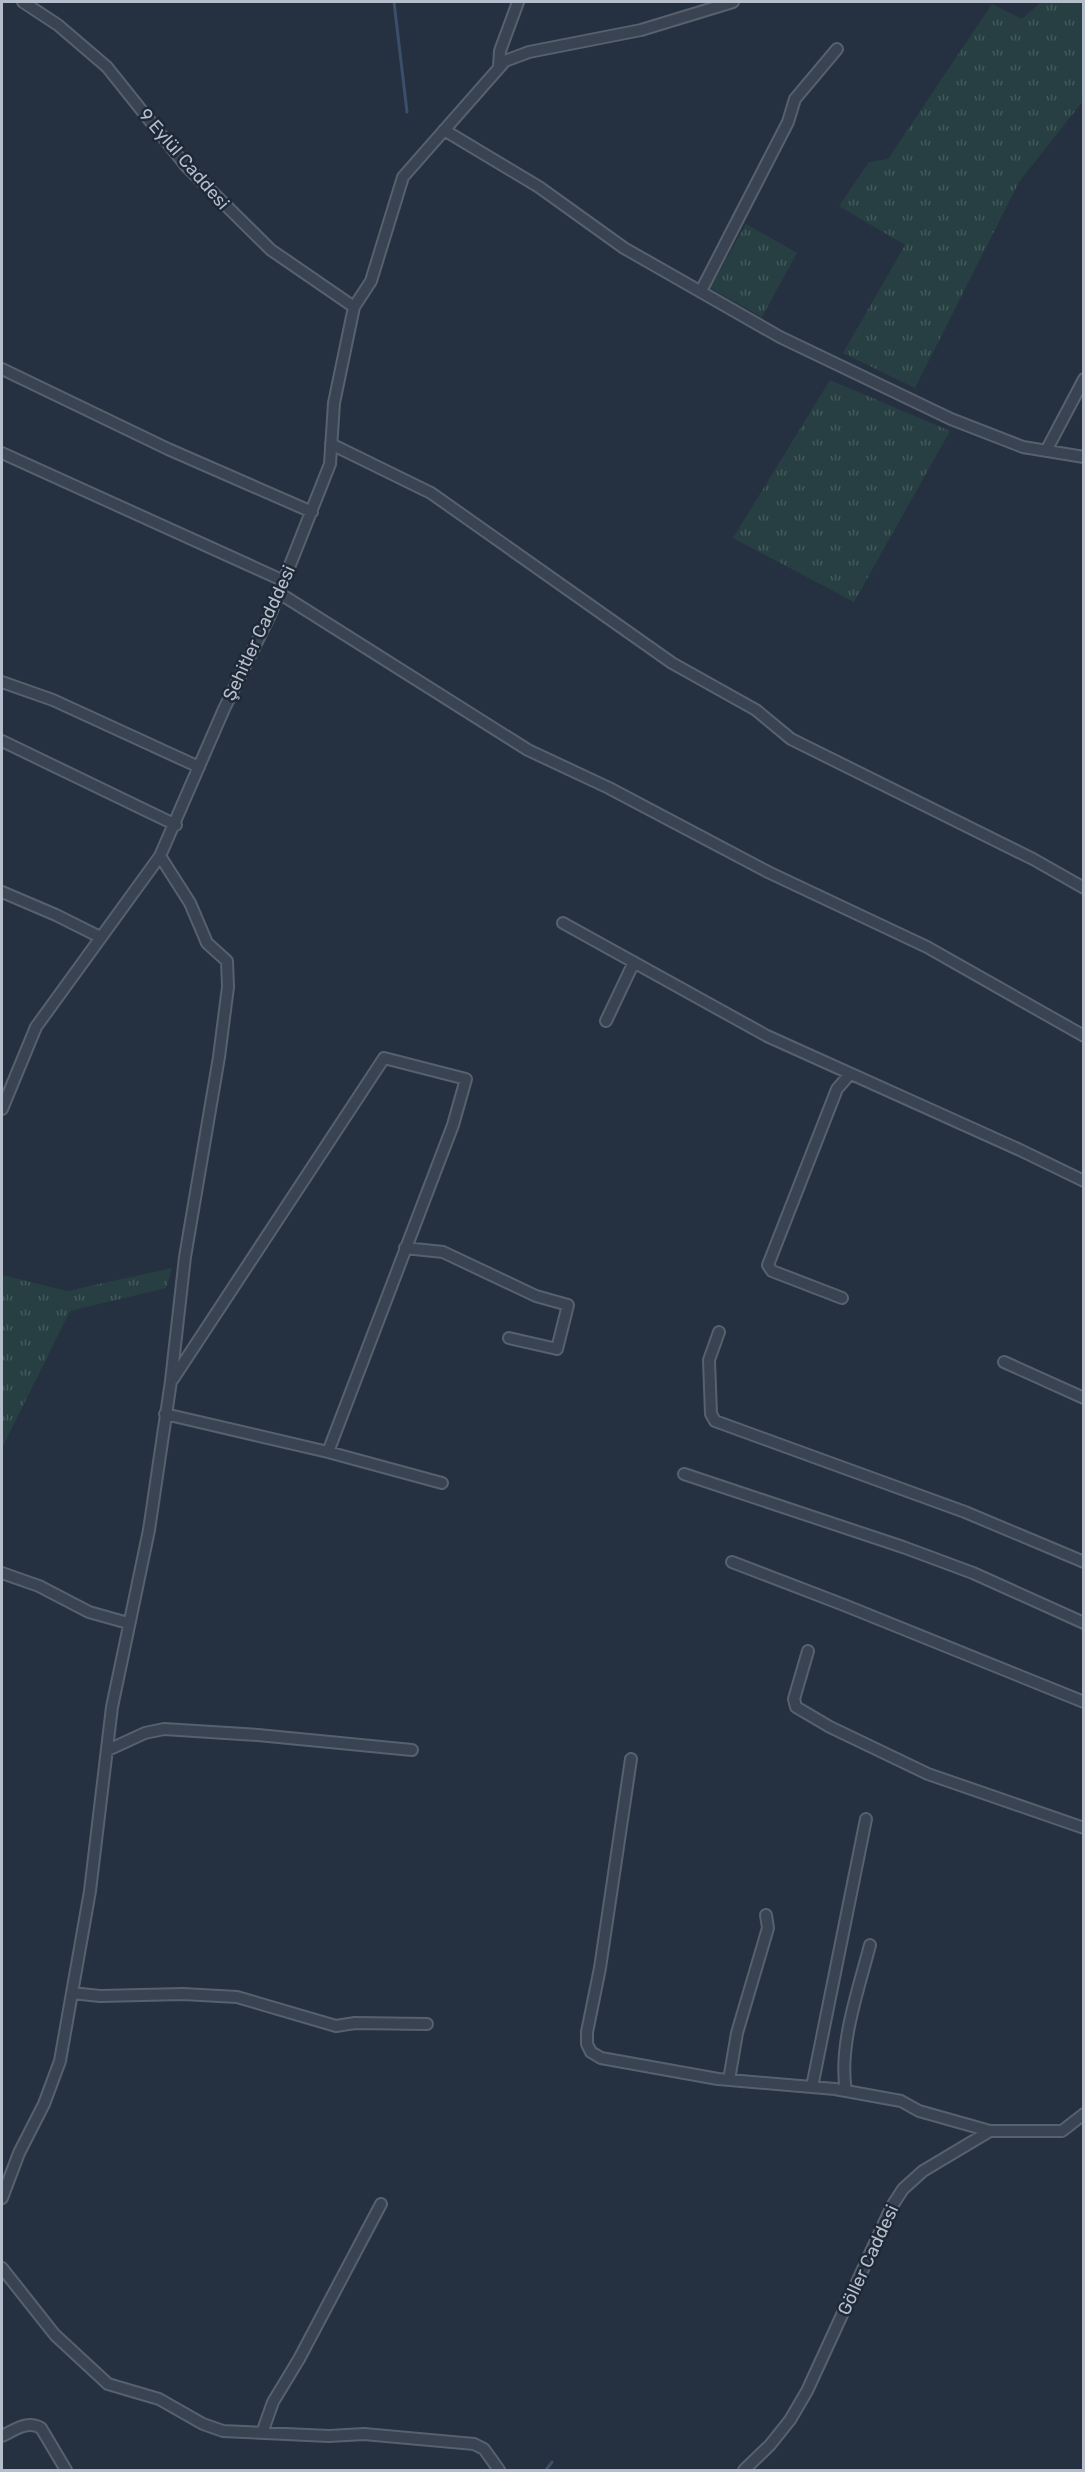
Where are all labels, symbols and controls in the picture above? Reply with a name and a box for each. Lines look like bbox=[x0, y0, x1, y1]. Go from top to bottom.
street label: 9 Eylül Caddesi bbox=[134, 104, 234, 214]
street label: Şehitler Cadddesi bbox=[218, 562, 300, 704]
street label: Göller Caddesi bbox=[833, 2201, 903, 2319]

